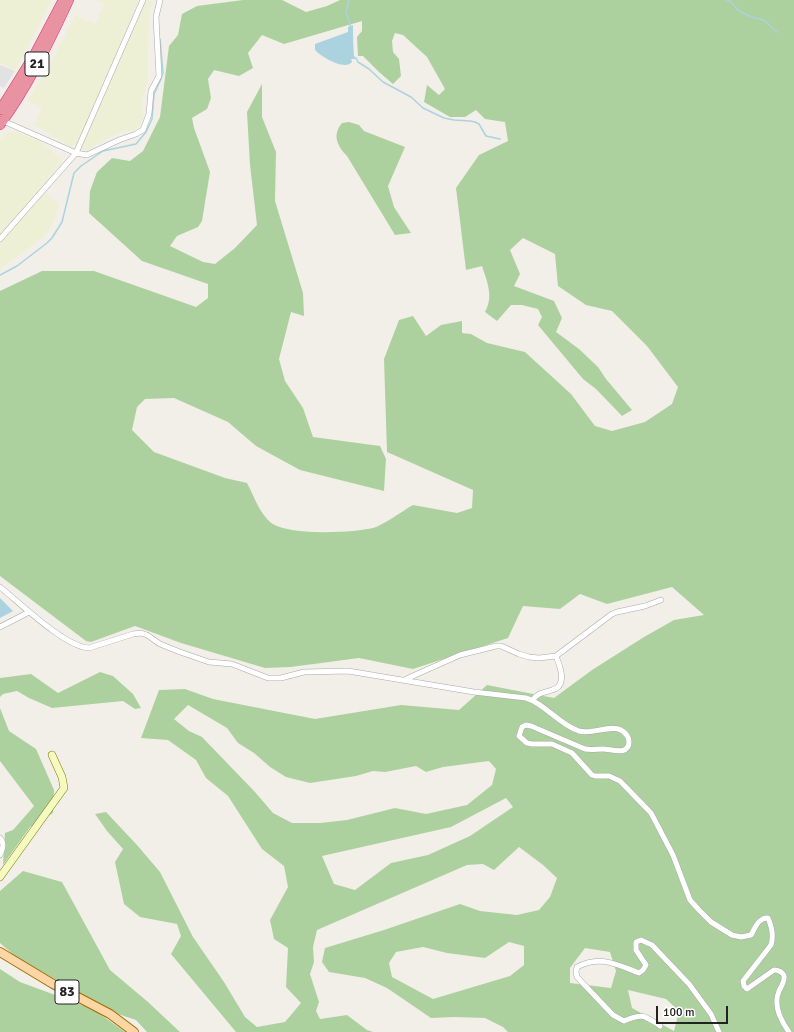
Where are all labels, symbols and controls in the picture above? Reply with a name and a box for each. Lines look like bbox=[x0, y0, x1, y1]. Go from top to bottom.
road number: 21 bbox=[25, 52, 49, 76]
road number: 83 bbox=[55, 980, 79, 1004]
scale bar bbox=[658, 998, 730, 1024]
text: 100 m bbox=[663, 1005, 695, 1020]

